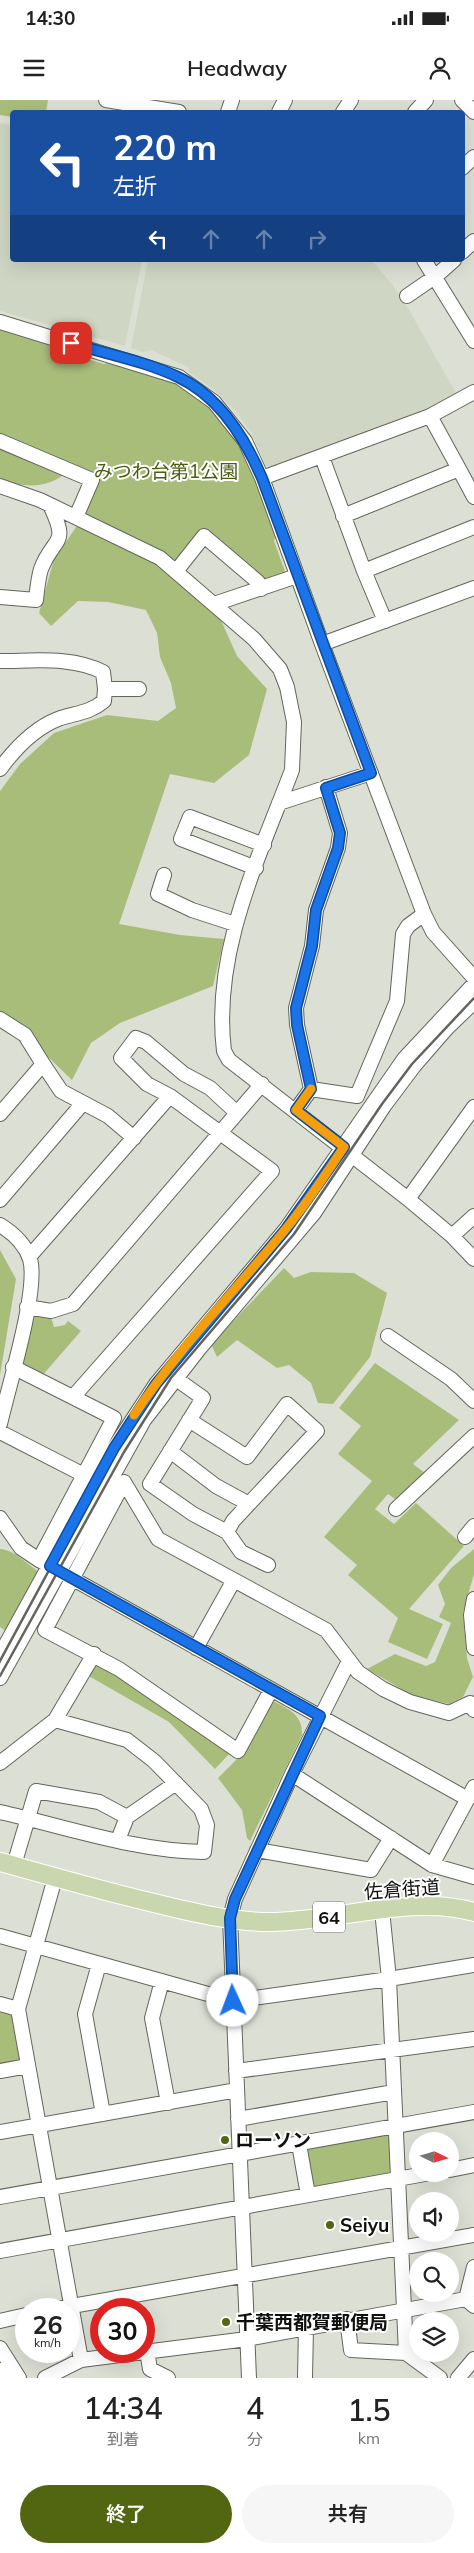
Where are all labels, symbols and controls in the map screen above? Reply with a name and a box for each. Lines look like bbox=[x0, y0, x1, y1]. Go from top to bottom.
text: 14:30 bbox=[25, 6, 75, 30]
icon: menu bbox=[20, 54, 48, 82]
text: Headway bbox=[187, 54, 287, 82]
icon: person bbox=[426, 54, 454, 82]
text: 220 m bbox=[113, 125, 217, 169]
icon: left bbox=[30, 130, 95, 195]
text: 左折 bbox=[113, 172, 157, 200]
icon: left bbox=[144, 225, 172, 253]
icon: ahead bbox=[197, 225, 225, 253]
icon: ahead bbox=[250, 225, 278, 253]
icon: right bbox=[303, 225, 331, 253]
pin bbox=[50, 322, 92, 364]
icon: arrive bbox=[57, 329, 85, 357]
park label: みつわ台第1公園 bbox=[94, 459, 238, 483]
street label: 佐倉街道 bbox=[363, 1874, 441, 1904]
road number: 64 bbox=[313, 1901, 345, 1932]
position arrow bbox=[206, 1974, 258, 2026]
place label: ローソン bbox=[235, 2128, 311, 2152]
north arrow bbox=[409, 2132, 459, 2182]
map controls bbox=[409, 2132, 459, 2362]
marker: ローソン bbox=[219, 2134, 231, 2146]
button: sound bbox=[409, 2192, 459, 2242]
place label: Seiyu bbox=[340, 2213, 389, 2237]
marker: Seiyu bbox=[324, 2219, 336, 2231]
button: search bbox=[409, 2252, 459, 2302]
speed limit sign: 30 bbox=[90, 2298, 155, 2363]
text: 26 bbox=[32, 2309, 63, 2340]
place label: 千葉西都賀郵便局 bbox=[236, 2310, 388, 2334]
button: layers bbox=[409, 2312, 459, 2362]
marker: 千葉西都賀郵便局 bbox=[220, 2316, 232, 2328]
text: km/h bbox=[34, 2335, 61, 2350]
text: 14:34 bbox=[83, 2389, 163, 2427]
text: 4 bbox=[246, 2389, 264, 2427]
text: 1.5 bbox=[347, 2391, 391, 2429]
text: km bbox=[358, 2428, 380, 2448]
text: 到着 bbox=[107, 2429, 139, 2449]
text: 分 bbox=[247, 2429, 263, 2449]
button: 終了 bbox=[20, 2485, 232, 2543]
button: 共有 bbox=[242, 2485, 454, 2543]

